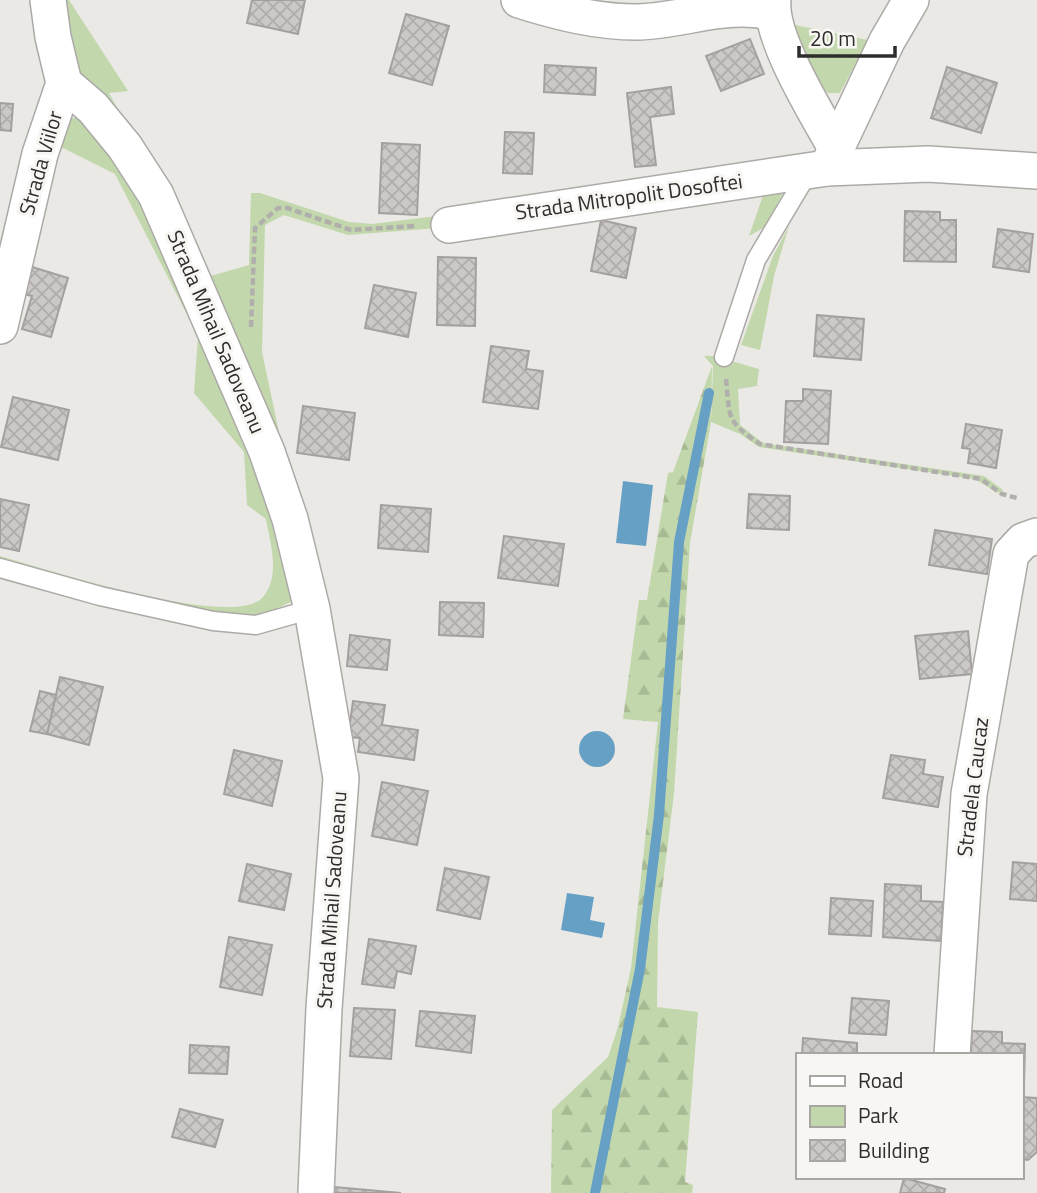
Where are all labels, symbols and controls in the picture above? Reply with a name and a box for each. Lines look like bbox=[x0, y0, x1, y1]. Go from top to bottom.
scale bar bbox=[799, 14, 895, 58]
text: 20 m bbox=[810, 22, 856, 54]
street label: Strada Viilor bbox=[10, 107, 70, 219]
street label: Strada Mitropolit Dosoftei bbox=[513, 164, 744, 228]
street label: Strada Mihail Sadoveanu bbox=[160, 225, 274, 438]
street label: Stradela Caucaz bbox=[948, 715, 996, 859]
street label: Strada Mihail Sadoveanu bbox=[307, 790, 355, 1010]
legend bbox=[796, 1053, 1023, 1179]
text: Road bbox=[858, 1064, 903, 1096]
text: Park bbox=[858, 1099, 898, 1131]
text: Building bbox=[858, 1134, 930, 1166]

